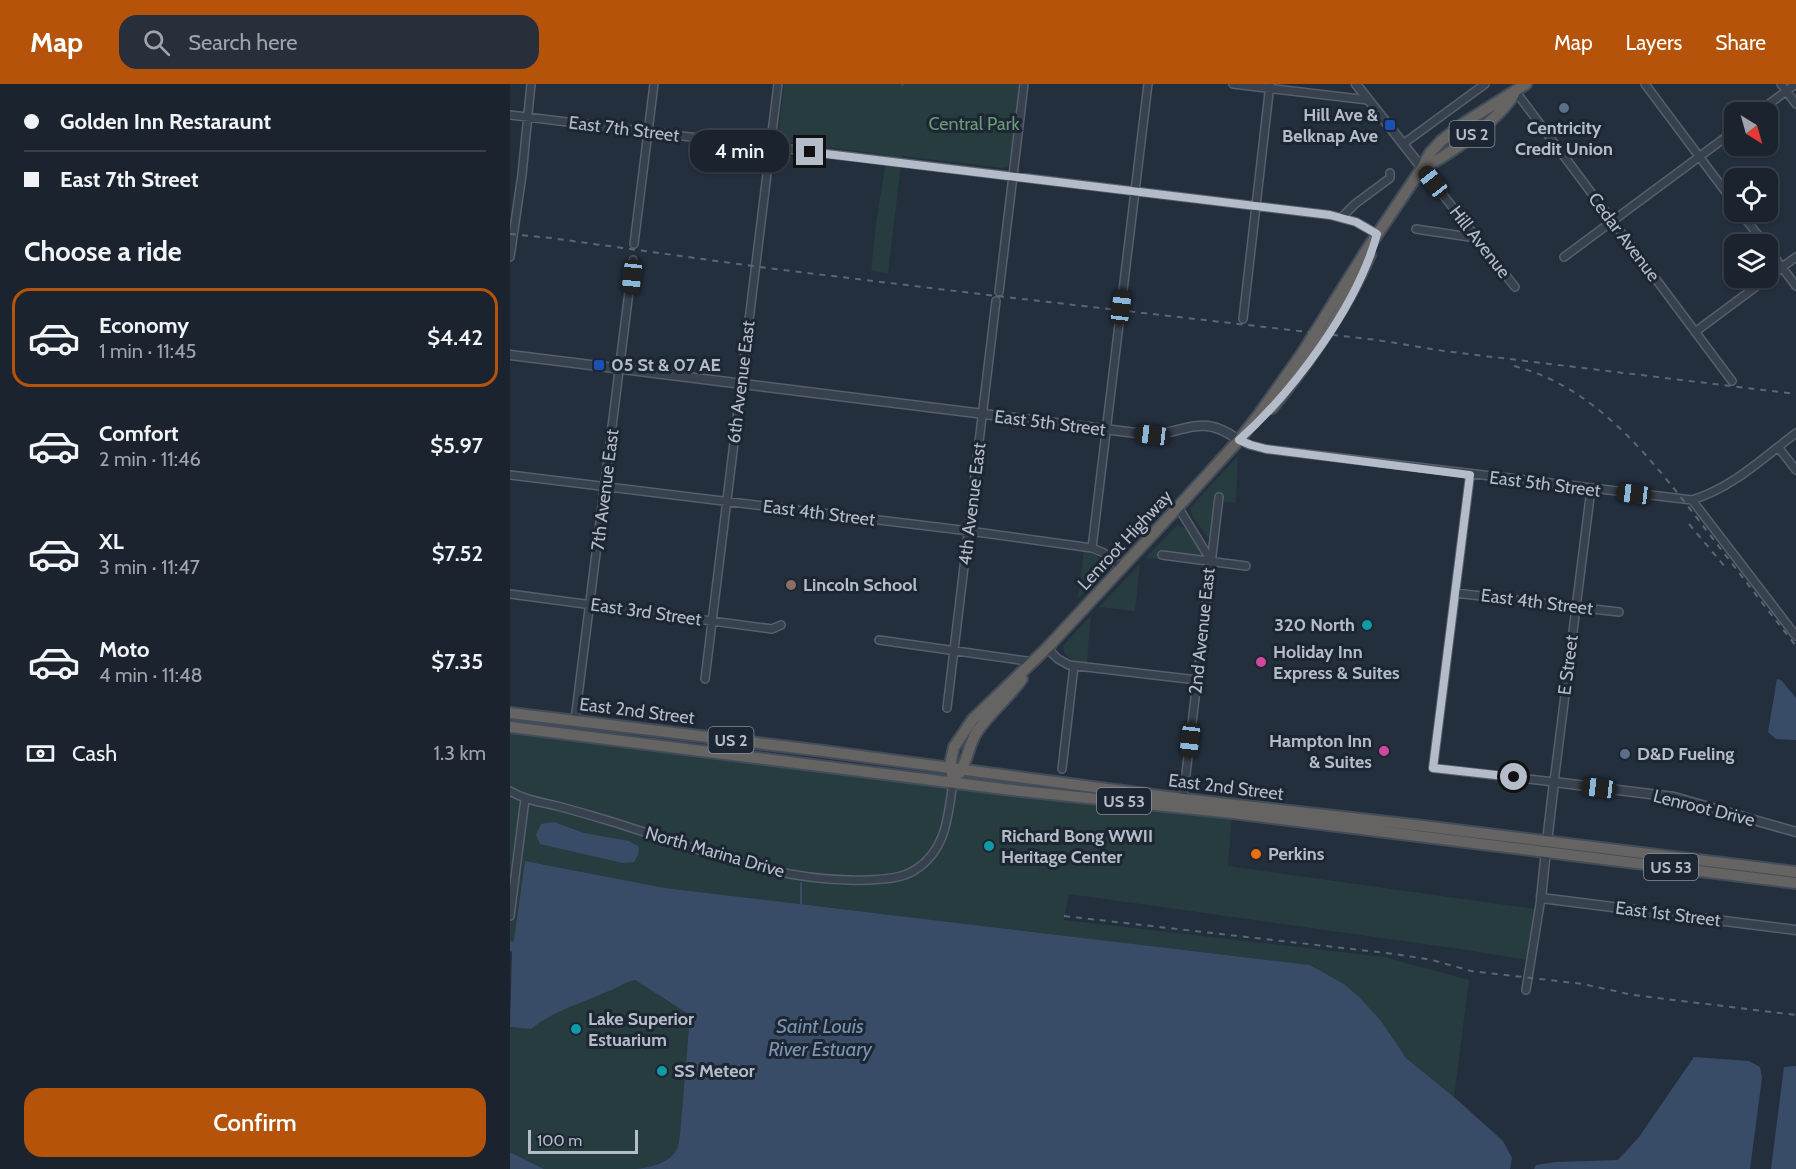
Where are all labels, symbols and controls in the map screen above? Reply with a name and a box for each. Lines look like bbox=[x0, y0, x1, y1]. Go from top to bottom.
search box bbox=[119, 15, 539, 69]
text: Map bbox=[30, 25, 83, 59]
icon: search bbox=[140, 26, 173, 59]
text: Search here bbox=[188, 29, 297, 56]
text: Map bbox=[1554, 30, 1593, 55]
text: Layers bbox=[1626, 30, 1682, 55]
text: Share bbox=[1715, 30, 1766, 55]
marker: Centricity Credit Union bbox=[1557, 101, 1571, 115]
north arrow bbox=[1724, 102, 1778, 156]
map controls bbox=[1724, 102, 1778, 288]
place label: Hill Ave & Belknap Ave bbox=[1282, 104, 1379, 147]
text: Golden Inn Restaraunt bbox=[60, 108, 271, 135]
street label: East 7th Street bbox=[567, 111, 681, 147]
park label: Central Park bbox=[929, 113, 1020, 135]
place label: Centricity Credit Union bbox=[1515, 117, 1613, 160]
marker: Hill Ave & Belknap Ave bbox=[1383, 118, 1397, 132]
road number: US 2 bbox=[1450, 121, 1494, 147]
callout: 4 min bbox=[690, 131, 789, 173]
route end bbox=[796, 138, 823, 165]
text: 4 min bbox=[715, 139, 764, 163]
car bbox=[1415, 162, 1451, 202]
text: East 7th Street bbox=[60, 166, 199, 193]
button: locate bbox=[1724, 168, 1778, 222]
street label: Cedar Avenue bbox=[1583, 188, 1665, 286]
street label: Hill Avenue bbox=[1445, 201, 1515, 283]
button: layers bbox=[1724, 234, 1778, 288]
text: Choose a ride bbox=[24, 235, 182, 268]
car bbox=[621, 258, 643, 296]
car bbox=[1110, 288, 1132, 326]
icon: car bbox=[27, 311, 81, 365]
text: Economy bbox=[99, 312, 189, 339]
street label: 6th Avenue East bbox=[723, 319, 759, 445]
text: $4.42 bbox=[427, 324, 483, 351]
text: 1 min · 11:45 bbox=[99, 339, 196, 363]
place label: 05 St & 07 AE bbox=[611, 354, 721, 376]
marker: 05 St & 07 AE bbox=[592, 358, 606, 372]
street label: East 5th Street bbox=[993, 405, 1107, 441]
icon: car bbox=[27, 419, 81, 473]
text: Comfort bbox=[99, 420, 178, 447]
car bbox=[1133, 424, 1171, 446]
street label: 7th Avenue East bbox=[587, 428, 623, 552]
text: $5.97 bbox=[430, 432, 483, 459]
street label: 4th Avenue East bbox=[954, 441, 990, 567]
text: 2 min · 11:46 bbox=[99, 447, 201, 471]
street label: East 5th Street bbox=[1488, 466, 1602, 502]
car bbox=[1615, 483, 1653, 505]
street label: Lenroot Highway bbox=[1073, 485, 1177, 595]
street label: East 4th Street bbox=[762, 495, 876, 531]
icon: car bbox=[27, 527, 81, 581]
text: XL bbox=[99, 528, 124, 555]
text: $7.52 bbox=[432, 540, 483, 567]
text: 3 min · 11:47 bbox=[99, 555, 200, 579]
street label: 2nd Avenue East bbox=[1184, 567, 1220, 695]
place label: Lincoln School bbox=[803, 574, 917, 596]
marker: Lincoln School bbox=[784, 578, 798, 592]
street label: East 4th Street bbox=[1480, 584, 1594, 620]
street label: East 3rd Street bbox=[589, 593, 703, 631]
place label: 320 North bbox=[1274, 614, 1355, 636]
marker: 320 North bbox=[1360, 618, 1374, 632]
street label: E Street bbox=[1553, 634, 1583, 696]
icon: car bbox=[27, 635, 81, 689]
text: Moto bbox=[99, 636, 150, 663]
place label: Holiday Inn Express & Suites bbox=[1273, 641, 1400, 684]
text: $7.35 bbox=[431, 648, 483, 675]
marker: Holiday Inn Express & Suites bbox=[1254, 655, 1268, 669]
text: 4 min · 11:48 bbox=[99, 663, 203, 687]
street label: East 2nd Street bbox=[578, 693, 696, 729]
car bbox=[1179, 721, 1201, 759]
road number: US 2 bbox=[708, 727, 754, 753]
place label: Hampton Inn & Suites bbox=[1269, 730, 1372, 773]
icon: cash bbox=[24, 737, 57, 770]
text: Cash bbox=[72, 740, 117, 767]
text: 1.3 km bbox=[434, 741, 486, 765]
place label: D&D Fueling bbox=[1637, 743, 1734, 765]
marker: Hampton Inn & Suites bbox=[1377, 744, 1391, 758]
marker: D&D Fueling bbox=[1618, 747, 1632, 761]
route start bbox=[1500, 763, 1527, 790]
street label: East 2nd Street bbox=[1167, 769, 1285, 805]
car bbox=[1580, 777, 1618, 799]
street label: Lenroot Drive bbox=[1651, 785, 1757, 831]
road number: US 53 bbox=[1097, 788, 1151, 814]
street label: North Marina Drive bbox=[643, 822, 787, 882]
place label: Richard Bong WWII Heritage Center bbox=[1001, 825, 1153, 868]
marker: Richard Bong WWII Heritage Center bbox=[982, 839, 996, 853]
place label: Perkins bbox=[1268, 843, 1325, 865]
marker: Perkins bbox=[1249, 847, 1263, 861]
road number: US 53 bbox=[1644, 854, 1698, 880]
street label: East 1st Street bbox=[1614, 897, 1722, 931]
place label: Lake Superior Estuarium bbox=[588, 1008, 694, 1051]
water label: Saint Louis River Estuary bbox=[768, 1014, 873, 1061]
marker: Lake Superior Estuarium bbox=[569, 1022, 583, 1036]
place label: SS Meteor bbox=[674, 1060, 755, 1082]
marker: SS Meteor bbox=[655, 1064, 669, 1078]
button: Confirm bbox=[24, 1088, 486, 1157]
scale bar bbox=[528, 1127, 638, 1154]
text: 100 m bbox=[537, 1131, 582, 1150]

